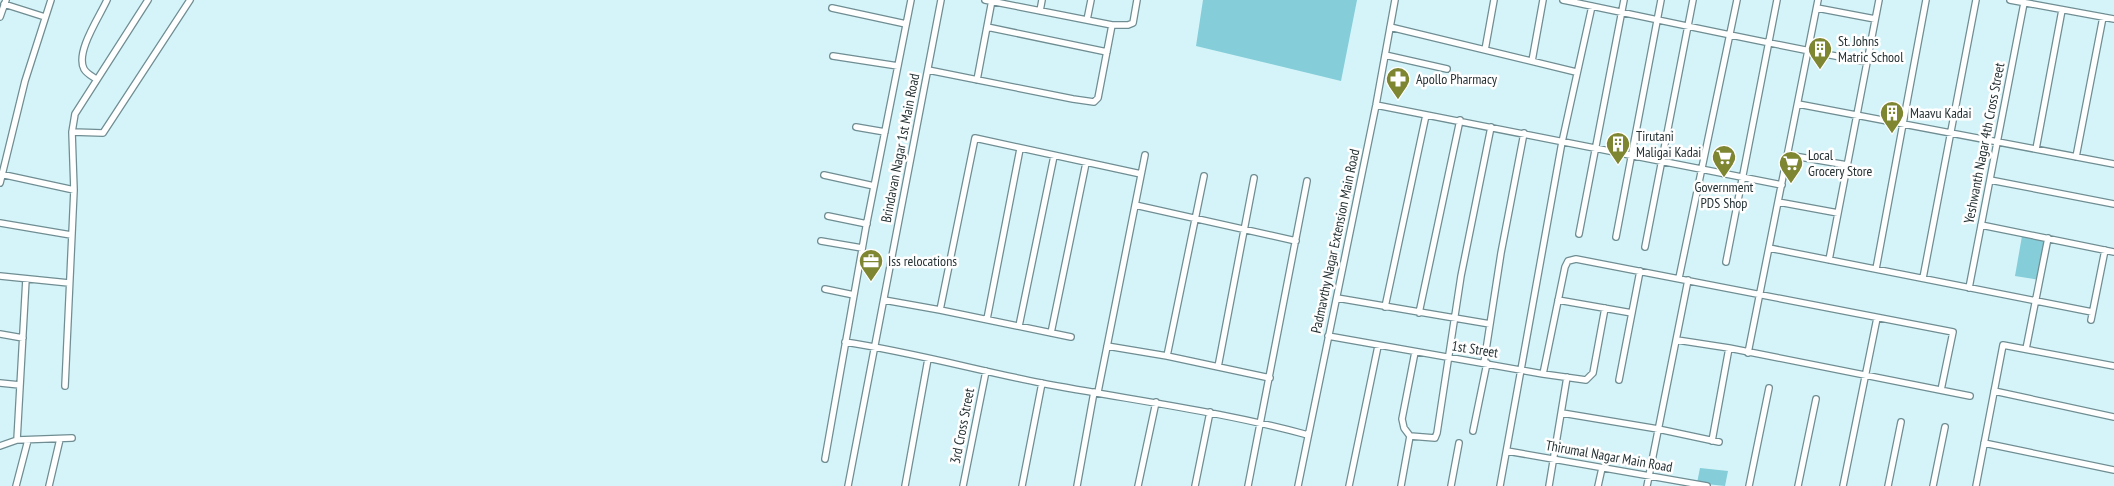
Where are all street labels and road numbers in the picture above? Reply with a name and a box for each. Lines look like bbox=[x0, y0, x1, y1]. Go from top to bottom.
street label: Yeshwanth Nagar 4th Cross Street bbox=[1960, 61, 2008, 225]
street label: Brindavan Nagar 1st Main Road bbox=[877, 72, 923, 224]
street label: Padmavthy Nagar Extension Main Road bbox=[1307, 147, 1363, 335]
street label: 1st Street bbox=[1450, 336, 1500, 362]
street label: 3rd Cross Street bbox=[946, 386, 978, 465]
street label: Thirumal Nagar Main Road bbox=[1544, 436, 1674, 476]

